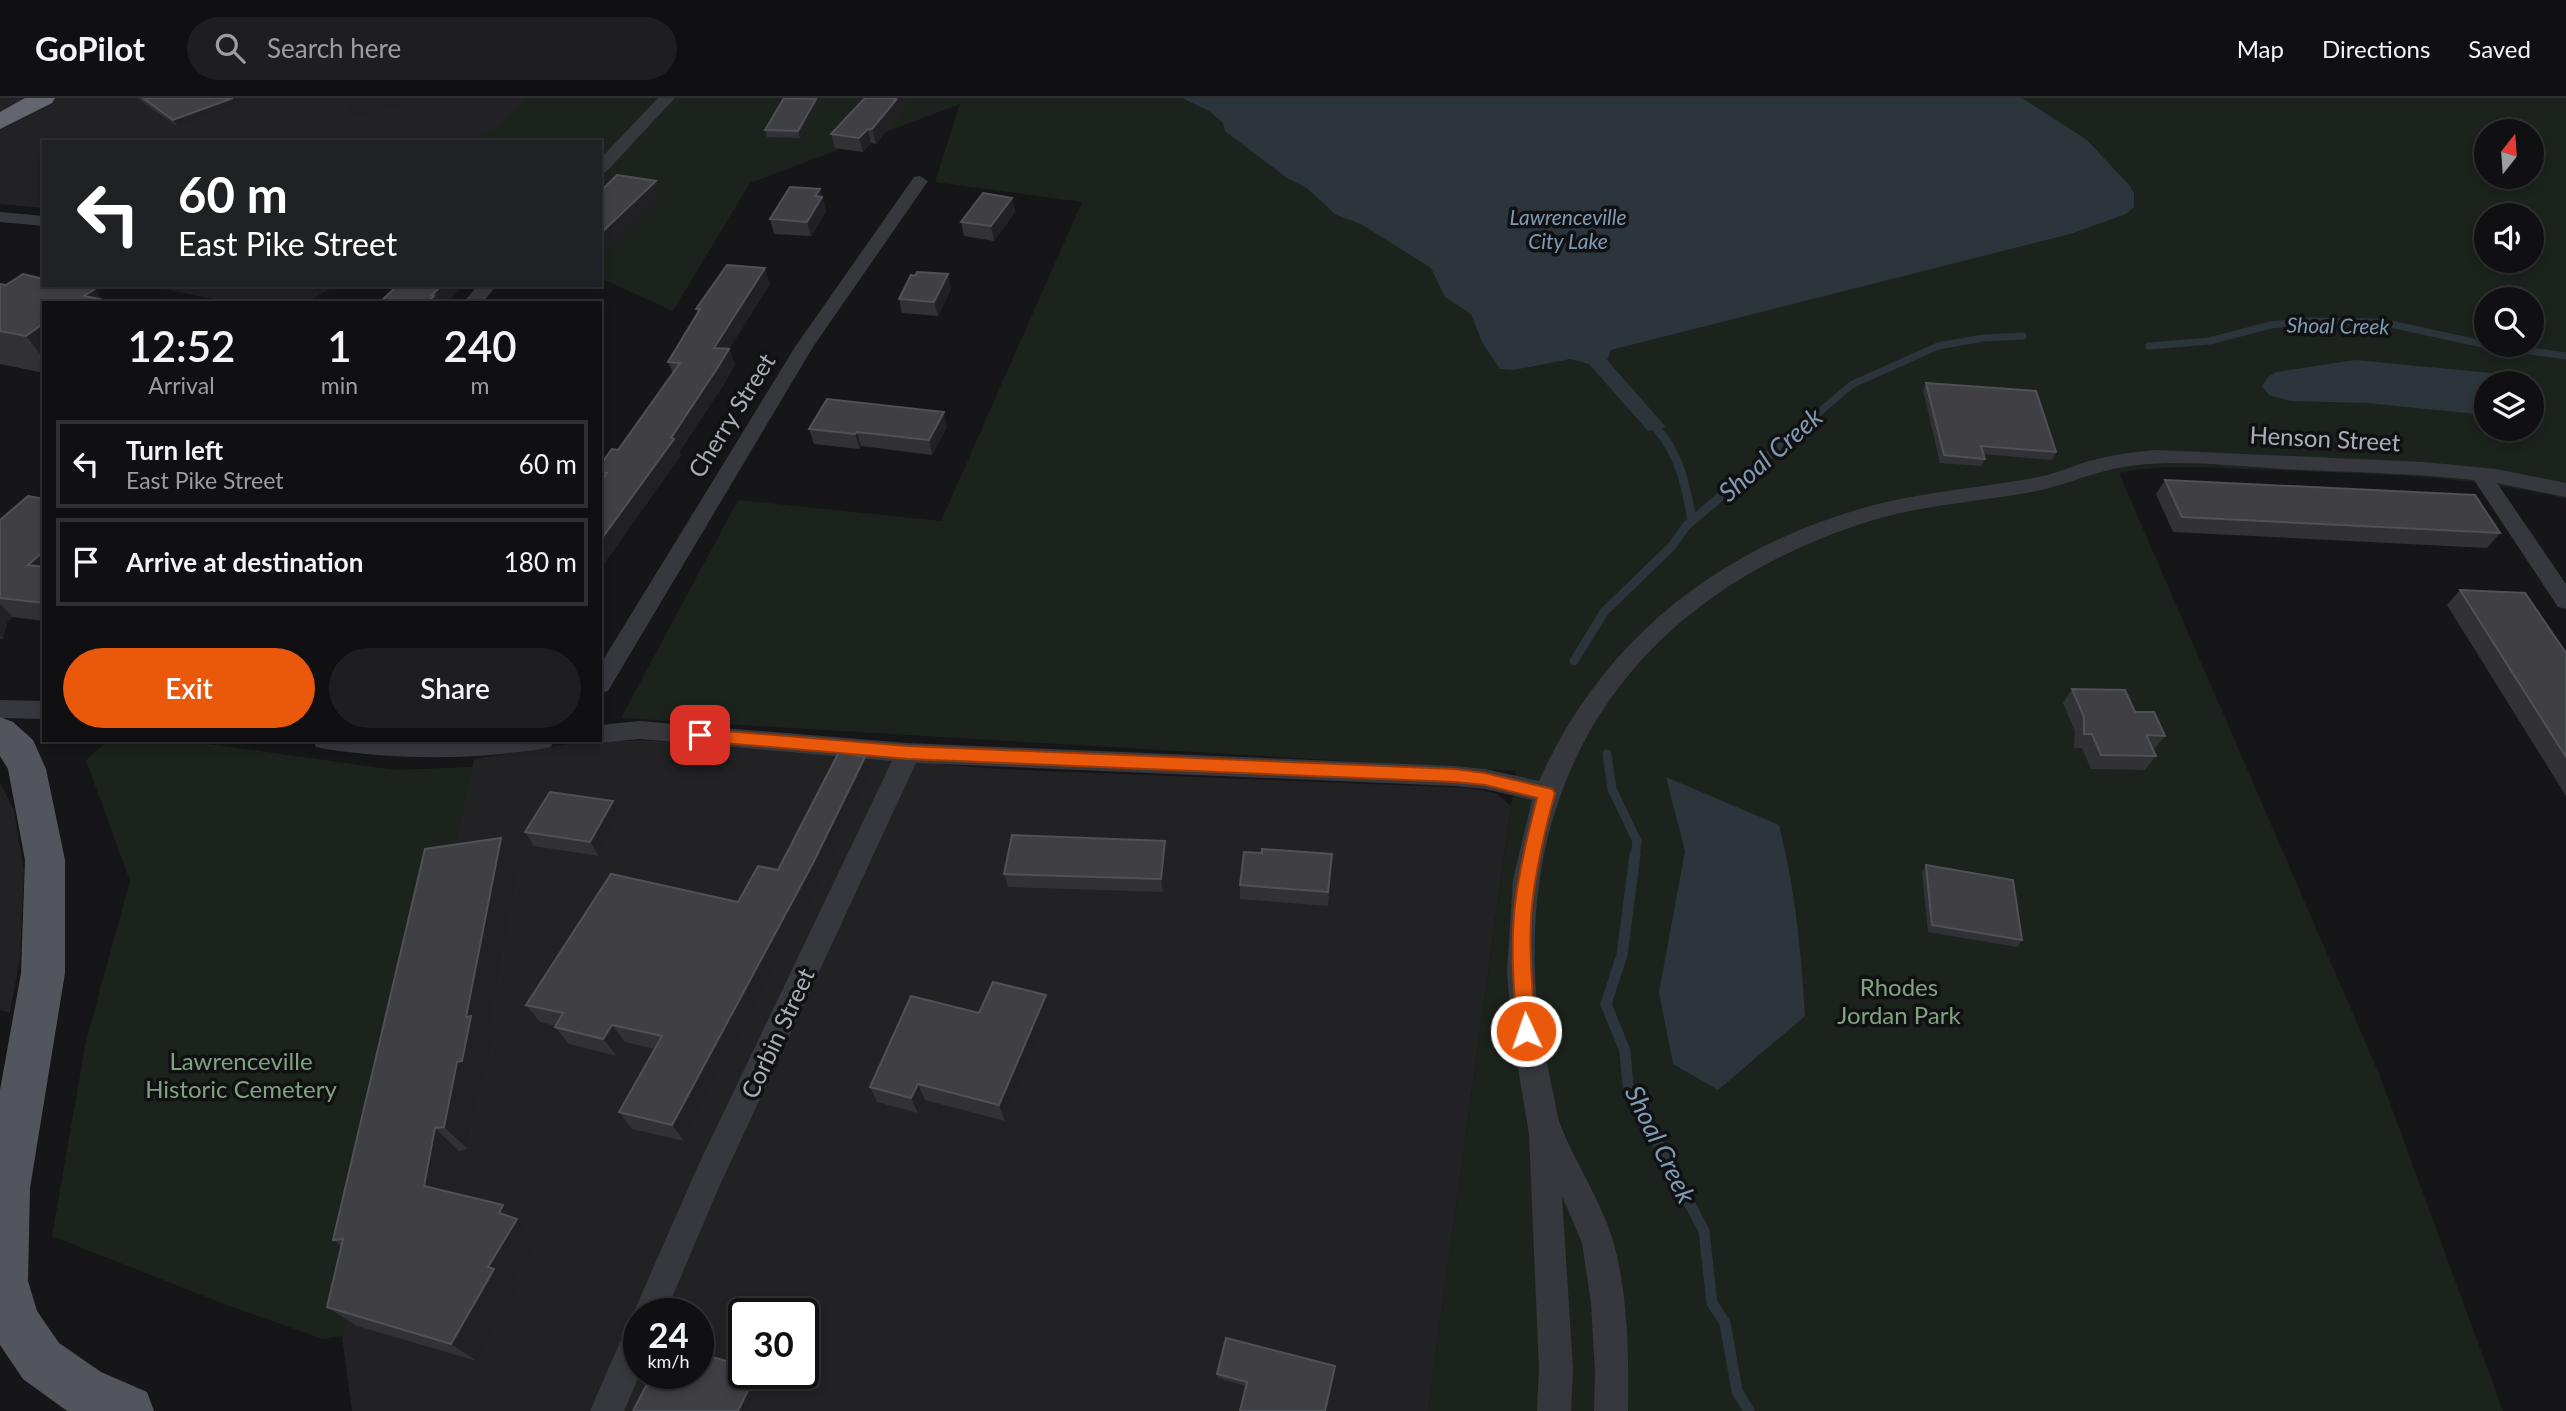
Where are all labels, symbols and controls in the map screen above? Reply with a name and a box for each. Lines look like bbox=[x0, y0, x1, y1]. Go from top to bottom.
search box bbox=[187, 17, 677, 80]
text: GoPilot bbox=[35, 28, 145, 68]
icon: search bbox=[211, 29, 249, 67]
text: Search here bbox=[267, 32, 401, 64]
text: Map bbox=[2237, 34, 2284, 63]
text: Directions bbox=[2322, 34, 2430, 63]
text: Saved bbox=[2468, 34, 2531, 63]
north arrow bbox=[2474, 119, 2544, 189]
map controls bbox=[2474, 119, 2544, 441]
text: 60 m bbox=[178, 165, 288, 223]
icon: left bbox=[63, 168, 154, 259]
button: sound bbox=[2474, 203, 2544, 273]
water label: Lawrenceville City Lake bbox=[1509, 204, 1627, 253]
text: East Pike Street bbox=[178, 224, 397, 263]
button: search bbox=[2474, 287, 2544, 357]
water label: Shoal Creek bbox=[2286, 312, 2391, 338]
text: 12:52 bbox=[127, 321, 235, 371]
text: 1 bbox=[327, 321, 352, 371]
text: 240 bbox=[444, 321, 517, 371]
street label: Cherry Street bbox=[681, 347, 781, 482]
text: Arrival bbox=[148, 371, 215, 399]
text: min bbox=[321, 371, 358, 399]
text: m bbox=[471, 371, 490, 399]
button: layers bbox=[2474, 371, 2544, 441]
water label: Shoal Creek bbox=[1712, 400, 1829, 508]
street label: Henson Street bbox=[2249, 420, 2401, 456]
text: Turn left bbox=[126, 434, 223, 466]
icon: left bbox=[67, 445, 105, 483]
text: 60 m bbox=[519, 448, 577, 480]
text: East Pike Street bbox=[126, 466, 284, 494]
icon: arrive bbox=[67, 543, 105, 581]
text: Arrive at destination bbox=[126, 546, 363, 578]
text: 180 m bbox=[504, 546, 577, 578]
button: Exit bbox=[63, 648, 315, 728]
button: Share bbox=[329, 648, 581, 728]
pin bbox=[670, 705, 730, 765]
icon: arrive bbox=[681, 716, 719, 754]
street label: Corbin Street bbox=[734, 963, 820, 1103]
park label: Rhodes Jordan Park bbox=[1837, 972, 1961, 1029]
position arrow bbox=[1489, 994, 1563, 1068]
park label: Lawrenceville Historic Cemetery bbox=[145, 1046, 337, 1103]
water label: Shoal Creek bbox=[1619, 1080, 1704, 1209]
speed limit sign: 30 bbox=[728, 1298, 819, 1389]
text: 24 bbox=[648, 1313, 689, 1355]
text: km/h bbox=[647, 1350, 690, 1372]

